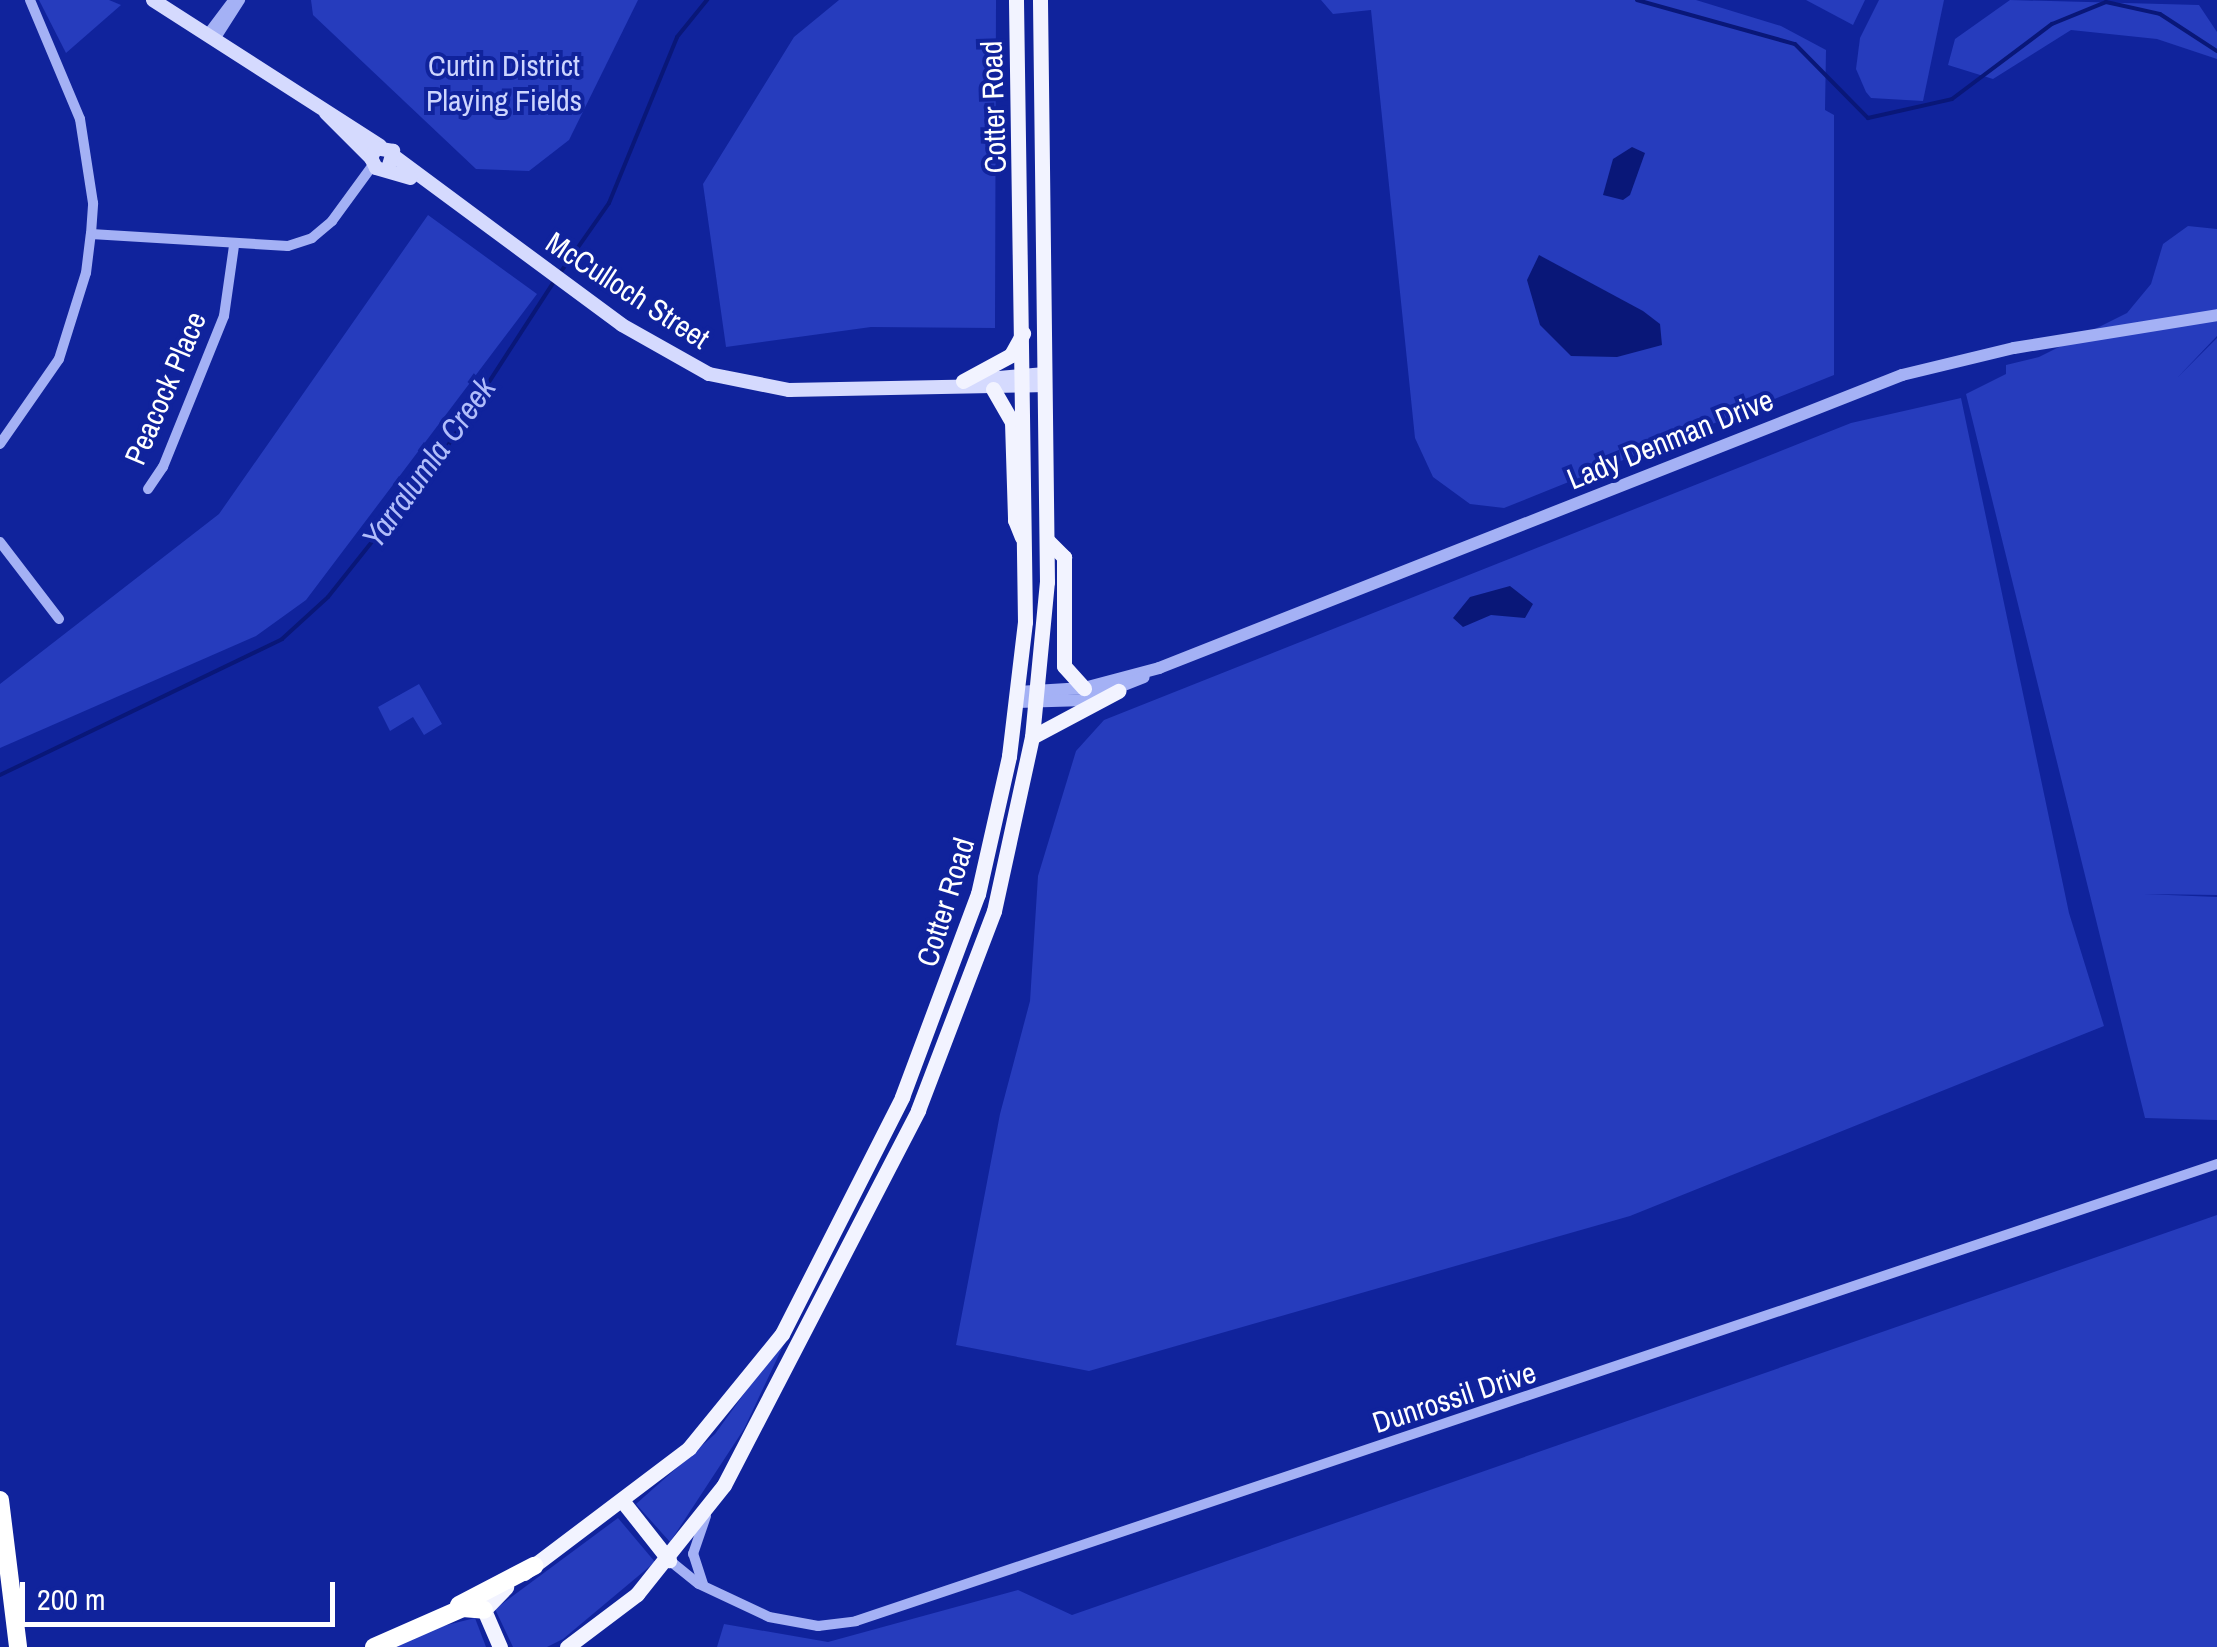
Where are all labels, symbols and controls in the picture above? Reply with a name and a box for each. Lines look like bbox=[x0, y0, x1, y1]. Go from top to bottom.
street label: Cotter Road bbox=[973, 40, 1013, 174]
park label: Curtin District Playing Fields bbox=[426, 47, 582, 118]
street label: McCulloch Street bbox=[540, 224, 716, 356]
street label: Peacock Place bbox=[117, 306, 213, 470]
water label: Yarralumla Creek bbox=[354, 370, 504, 556]
street label: Lady Denman Drive bbox=[1562, 381, 1778, 497]
street label: Cotter Road bbox=[908, 833, 982, 971]
street label: Dunrossil Drive bbox=[1368, 1354, 1540, 1440]
scale bar bbox=[25, 1562, 340, 1624]
text: 200 m bbox=[37, 1579, 105, 1619]

